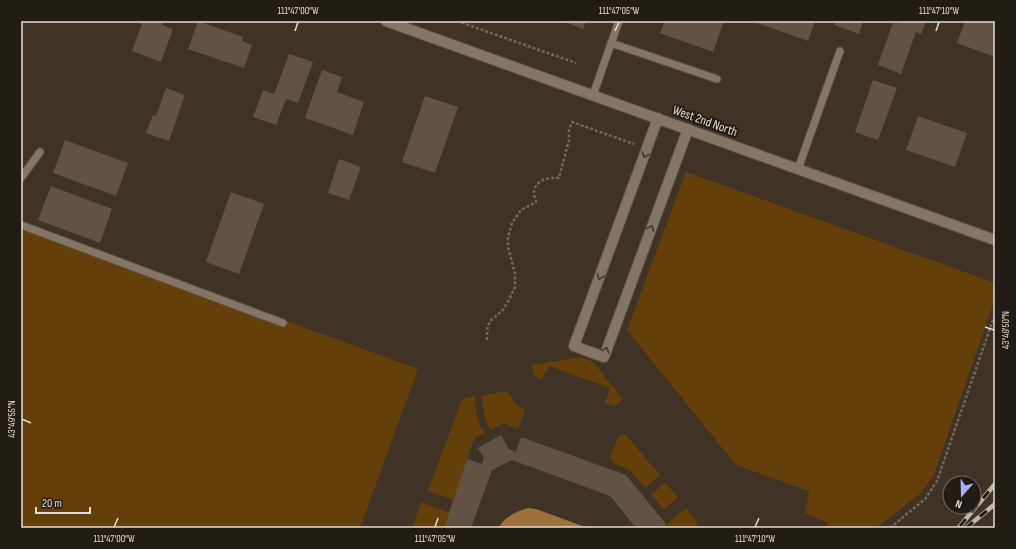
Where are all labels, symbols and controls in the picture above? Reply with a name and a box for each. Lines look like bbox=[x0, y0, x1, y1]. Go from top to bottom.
text: 111°47'00"W bbox=[277, 5, 319, 17]
text: 111°47'05"W bbox=[599, 5, 640, 17]
text: 111°47'10"W bbox=[919, 5, 960, 17]
street label: West 2nd North bbox=[670, 102, 740, 140]
one-way arrow bbox=[641, 151, 649, 158]
one-way arrow bbox=[647, 225, 655, 232]
one-way arrow bbox=[596, 273, 604, 280]
text: 43°49'50"N bbox=[1000, 311, 1012, 349]
one-way arrow bbox=[602, 346, 610, 353]
text: 43°49'55"N bbox=[6, 400, 18, 438]
north arrow bbox=[942, 475, 982, 515]
scale bar bbox=[36, 489, 90, 515]
text: 20 m bbox=[42, 496, 62, 511]
text: N bbox=[954, 497, 964, 511]
text: 111°47'00"W bbox=[93, 533, 135, 545]
text: 111°47'05"W bbox=[415, 533, 456, 545]
text: 111°47'10"W bbox=[735, 533, 776, 545]

